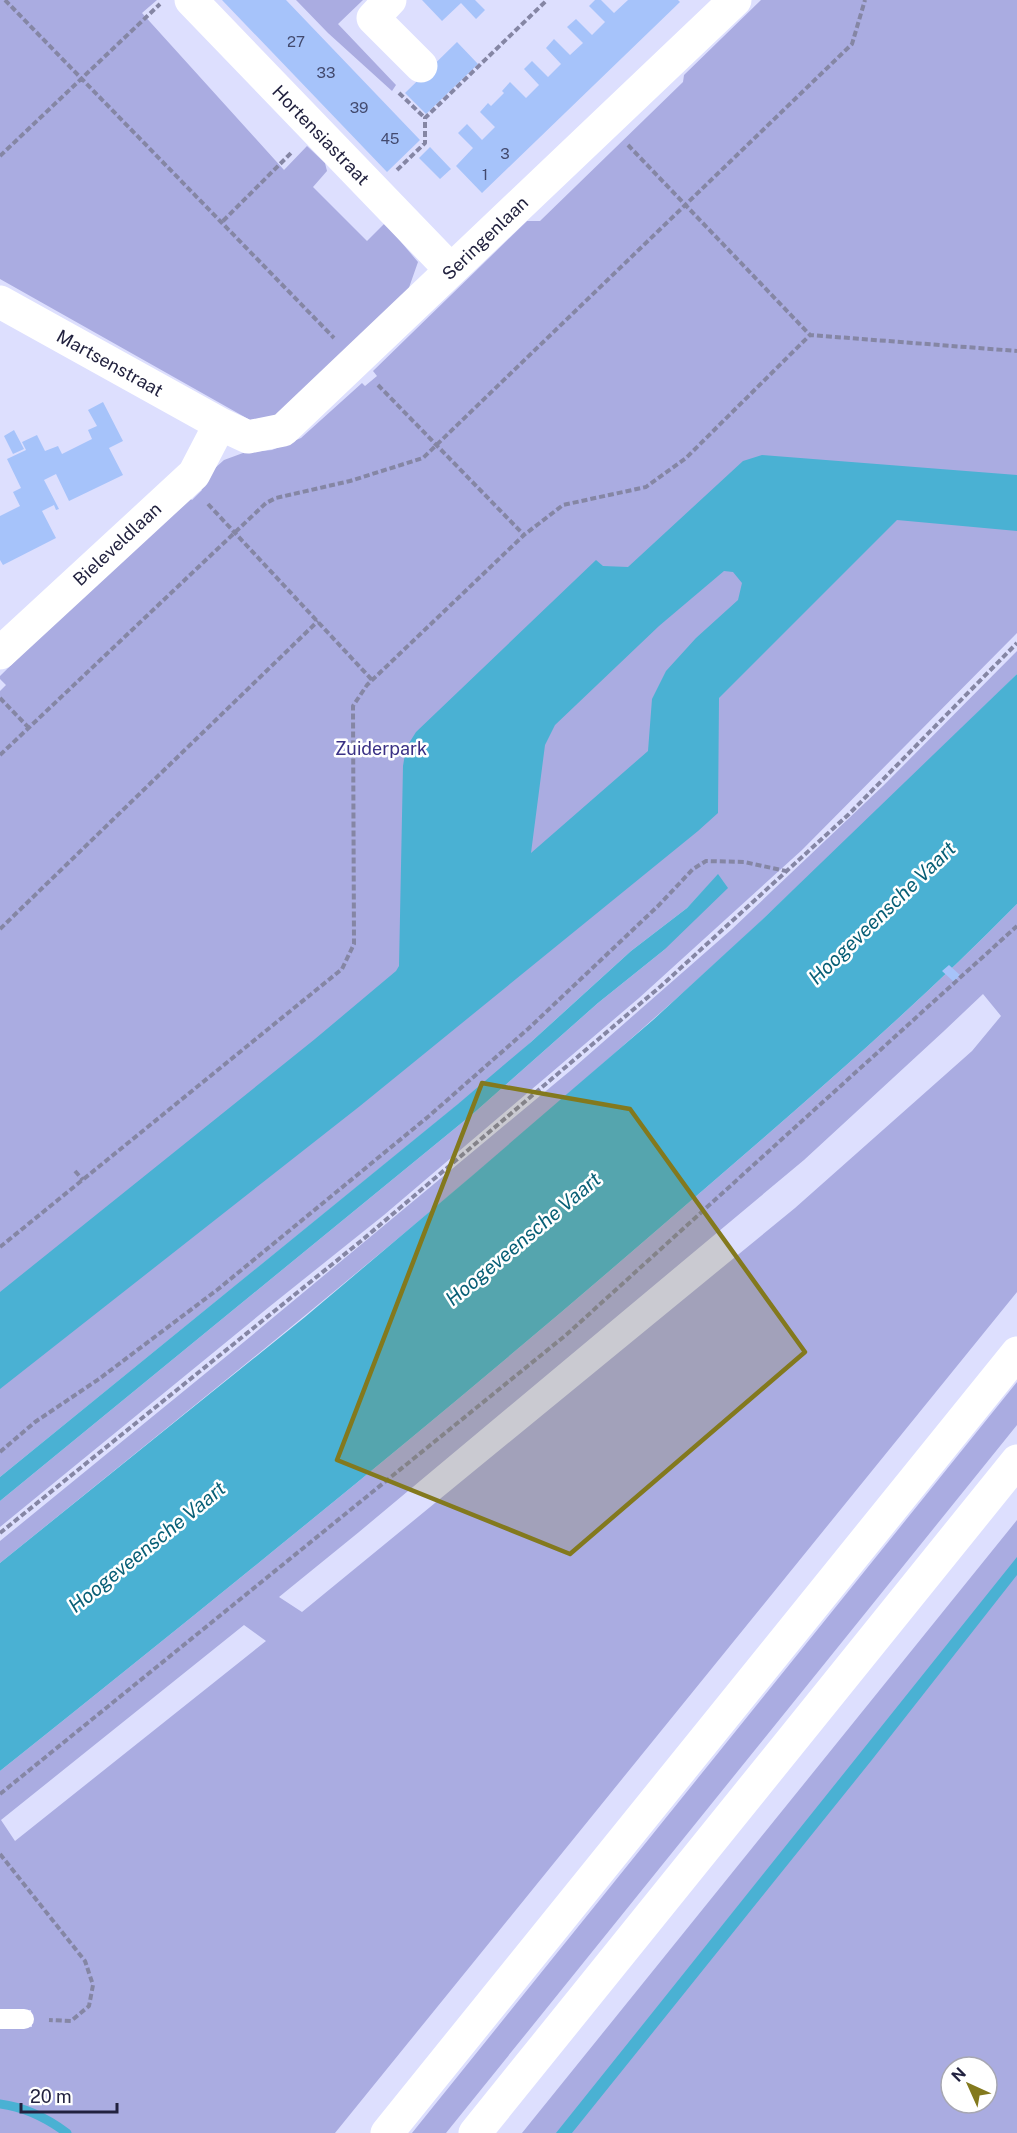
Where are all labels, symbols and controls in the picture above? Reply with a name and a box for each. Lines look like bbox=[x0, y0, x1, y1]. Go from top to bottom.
house number: 27 bbox=[287, 33, 305, 50]
house number: 33 bbox=[317, 64, 335, 81]
street label: Hortensiastraat bbox=[268, 81, 374, 189]
house number: 39 bbox=[350, 99, 368, 116]
house number: 45 bbox=[381, 130, 399, 147]
house number: 3 bbox=[500, 145, 510, 162]
house number: 1 bbox=[482, 166, 488, 183]
street label: Seringenlaan bbox=[438, 192, 532, 284]
street label: Martsenstraat bbox=[53, 325, 167, 401]
street label: Bieleveldlaan bbox=[69, 498, 165, 590]
park label: Zuiderpark bbox=[335, 738, 427, 759]
water label: Hoogeveensche Vaart bbox=[803, 836, 961, 989]
water label: Hoogeveensche Vaart bbox=[441, 1167, 606, 1311]
water label: Hoogeveensche Vaart bbox=[64, 1476, 231, 1618]
north arrow bbox=[939, 2055, 999, 2115]
text: N bbox=[948, 2064, 970, 2086]
scale bar bbox=[21, 2076, 117, 2114]
text: 20 m bbox=[30, 2086, 72, 2107]

